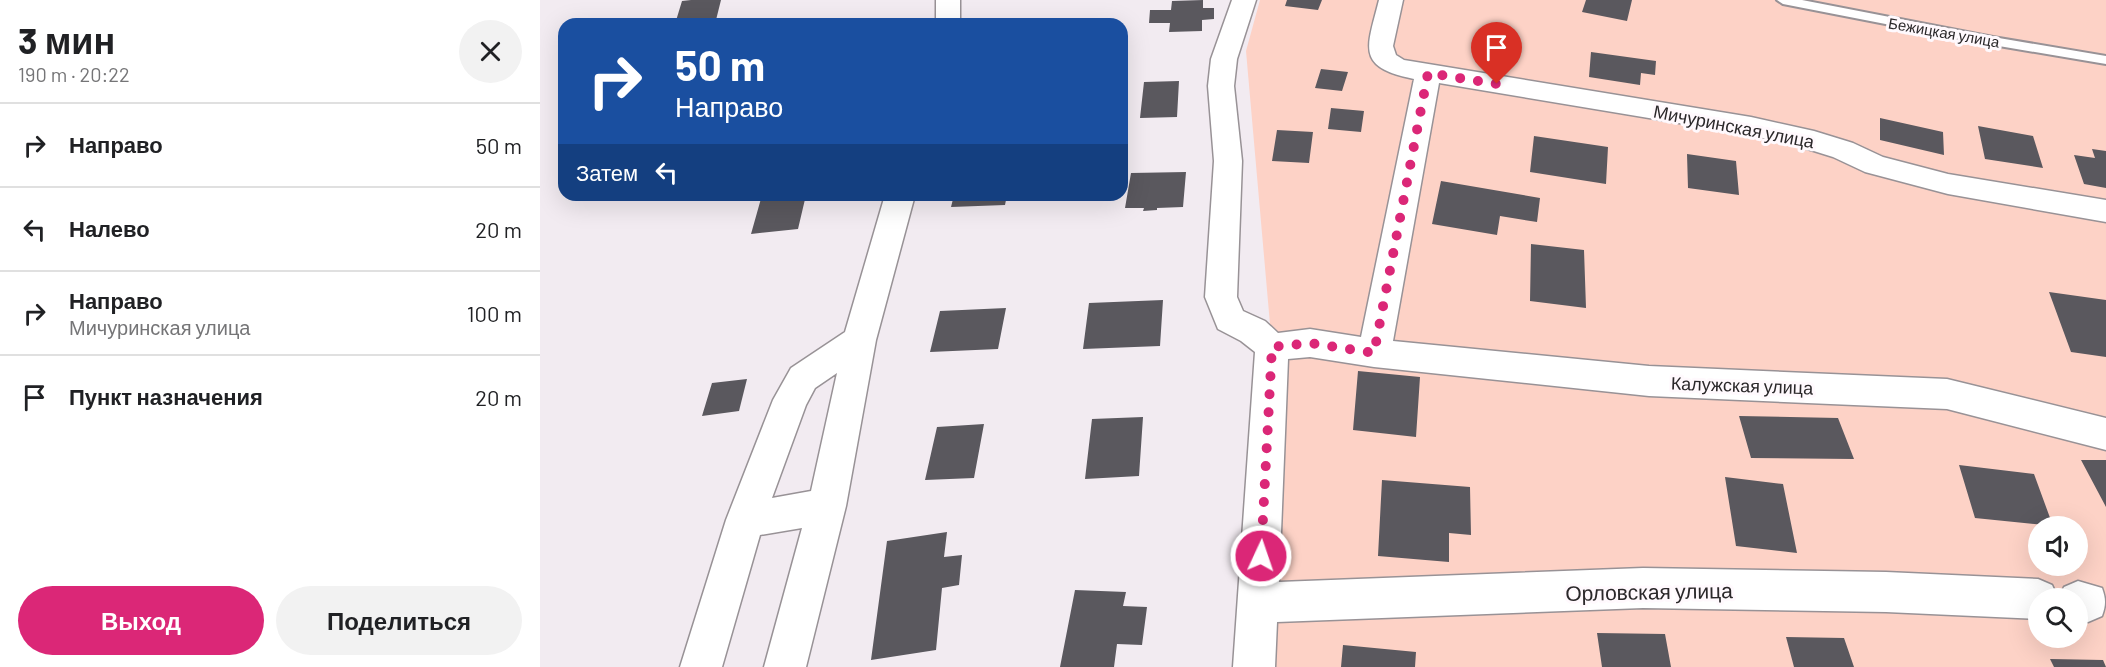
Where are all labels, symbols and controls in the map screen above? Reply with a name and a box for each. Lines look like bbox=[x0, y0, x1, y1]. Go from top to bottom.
street label: Бежицкая улица bbox=[1887, 13, 2002, 51]
text: 3 мин bbox=[18, 18, 115, 61]
button: close bbox=[459, 20, 522, 83]
pin bbox=[1471, 22, 1522, 84]
icon: arrive bbox=[1480, 31, 1513, 64]
text: 50 m bbox=[675, 39, 765, 89]
icon: right bbox=[576, 42, 654, 120]
text: 190 m · 20:22 bbox=[18, 62, 130, 86]
text: Направо bbox=[675, 90, 783, 122]
street label: Мичуринская улица bbox=[1652, 100, 1817, 153]
icon: right bbox=[18, 129, 51, 162]
text: Направо bbox=[69, 131, 163, 157]
text: 50 m bbox=[476, 132, 522, 158]
icon: left bbox=[650, 156, 683, 189]
text: Затем bbox=[576, 159, 638, 185]
icon: left bbox=[18, 213, 51, 246]
text: Налево bbox=[69, 215, 150, 241]
text: 20 m bbox=[475, 216, 522, 242]
text: Направо bbox=[69, 287, 163, 313]
icon: right bbox=[18, 297, 51, 330]
text: 100 m bbox=[467, 300, 522, 326]
text: Мичуринская улица bbox=[69, 315, 251, 339]
street label: Калужская улица bbox=[1670, 372, 1815, 399]
icon: arrive bbox=[18, 381, 51, 414]
text: Пункт назначения bbox=[69, 383, 263, 409]
text: 20 m bbox=[475, 384, 522, 410]
map controls bbox=[2028, 516, 2088, 648]
button: sound bbox=[2028, 516, 2088, 576]
position arrow bbox=[1229, 524, 1293, 588]
street label: Орловская улица bbox=[1565, 577, 1733, 605]
button: Выход bbox=[18, 586, 264, 655]
button: Поделиться bbox=[276, 586, 522, 655]
button: search bbox=[2028, 588, 2088, 648]

